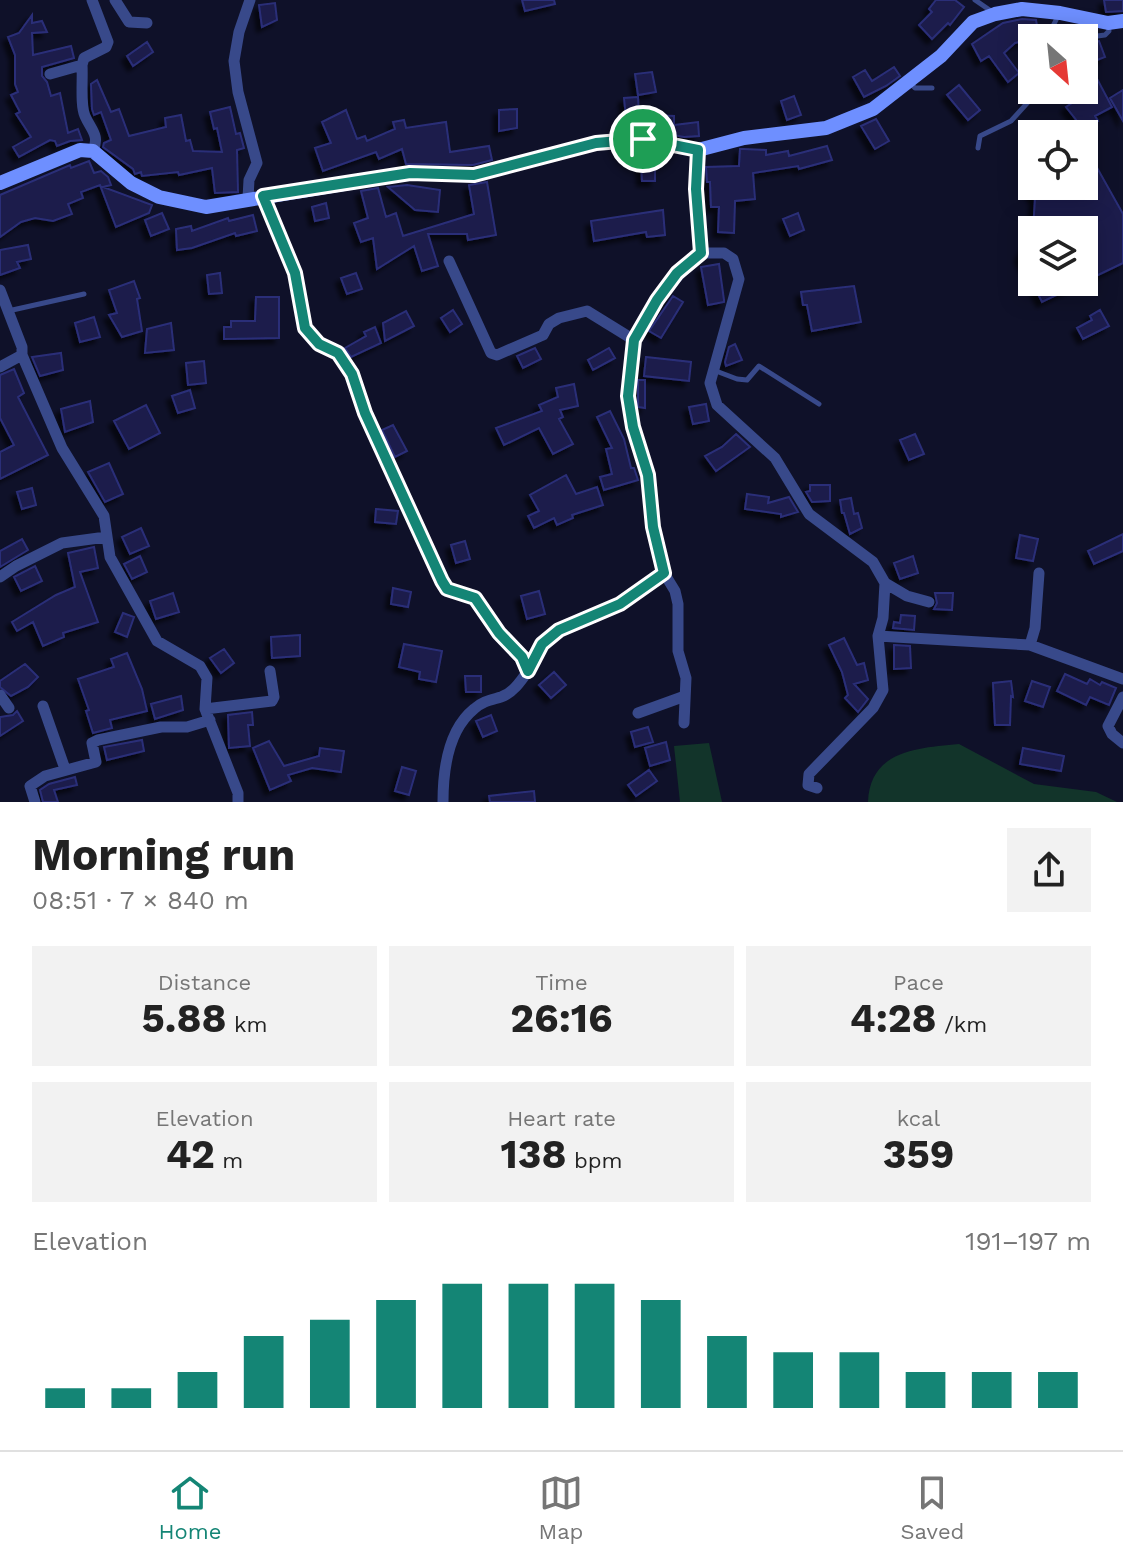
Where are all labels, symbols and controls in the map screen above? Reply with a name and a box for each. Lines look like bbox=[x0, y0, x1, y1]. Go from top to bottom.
north arrow bbox=[1018, 24, 1098, 104]
map controls bbox=[1018, 24, 1098, 296]
pin bbox=[609, 105, 677, 173]
icon: arrive bbox=[621, 117, 665, 161]
button: locate bbox=[1018, 120, 1098, 200]
button: layers bbox=[1018, 216, 1098, 296]
button: share bbox=[1007, 828, 1091, 912]
text: Morning run bbox=[32, 829, 295, 881]
text: 08:51 · 7 × 840 m bbox=[32, 885, 249, 915]
text: Distance bbox=[158, 970, 251, 995]
text: Time bbox=[535, 970, 588, 995]
text: Pace bbox=[893, 970, 944, 995]
text: 5.88 bbox=[141, 995, 227, 1042]
text: 26:16 bbox=[510, 995, 613, 1042]
text: 4:28 bbox=[850, 995, 937, 1042]
text: km bbox=[227, 1012, 268, 1037]
text: /km bbox=[937, 1012, 987, 1037]
text: Elevation bbox=[155, 1106, 254, 1131]
text: Heart rate bbox=[507, 1106, 616, 1131]
text: kcal bbox=[897, 1106, 940, 1131]
text: 42 bbox=[166, 1131, 215, 1178]
text: 138 bbox=[500, 1131, 566, 1178]
text: 359 bbox=[883, 1131, 954, 1178]
text: m bbox=[215, 1148, 243, 1173]
text: bpm bbox=[566, 1148, 623, 1173]
text: Elevation bbox=[32, 1226, 148, 1256]
text: 191–197 m bbox=[965, 1226, 1091, 1256]
tab: Home bbox=[159, 1471, 221, 1544]
tab: Map bbox=[539, 1471, 583, 1544]
tab: Saved bbox=[901, 1471, 964, 1544]

